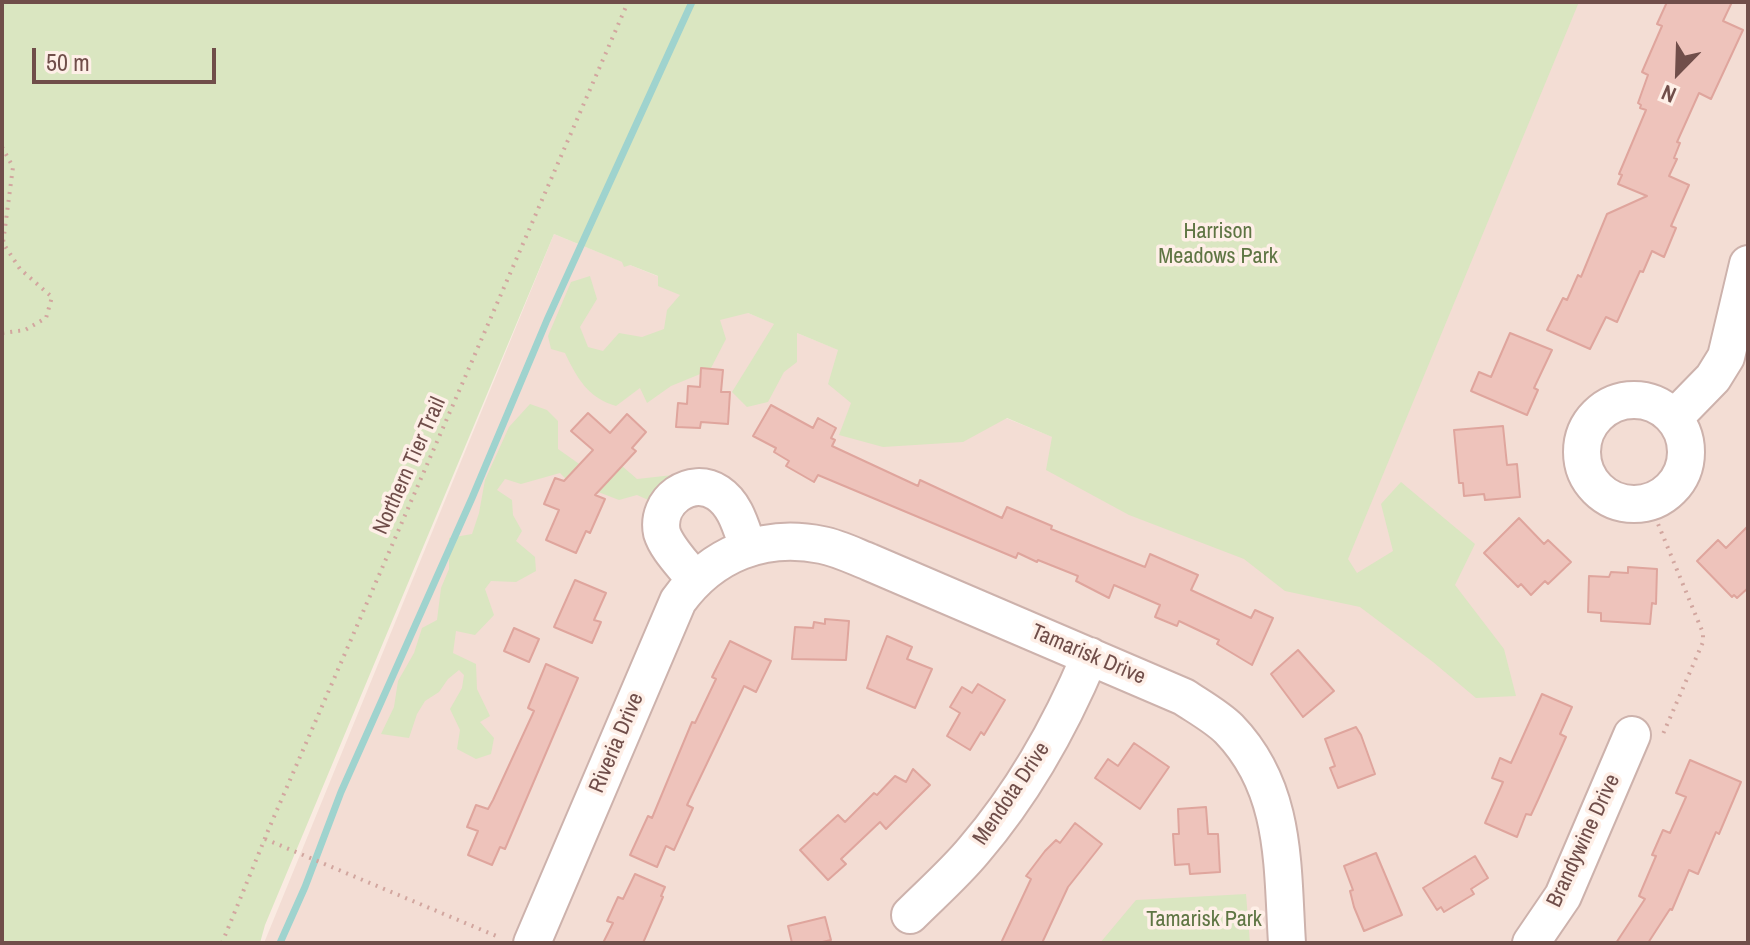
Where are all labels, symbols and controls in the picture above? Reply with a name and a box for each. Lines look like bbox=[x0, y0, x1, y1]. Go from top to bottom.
scale bar bbox=[36, 32, 220, 82]
north arrow bbox=[1638, 32, 1718, 112]
text: 50 m bbox=[46, 46, 90, 78]
text: N bbox=[1657, 78, 1680, 110]
park label: Harrison Meadows Park bbox=[1158, 219, 1278, 270]
street label: Northern Tier Trail bbox=[368, 393, 452, 539]
street label: Tamarisk Drive bbox=[1027, 619, 1149, 691]
street label: Riveria Drive bbox=[584, 689, 650, 797]
street label: Mendota Drive bbox=[968, 738, 1056, 850]
street label: Brandywine Drive bbox=[1542, 770, 1626, 912]
park label: Tamarisk Park bbox=[1146, 907, 1262, 933]

